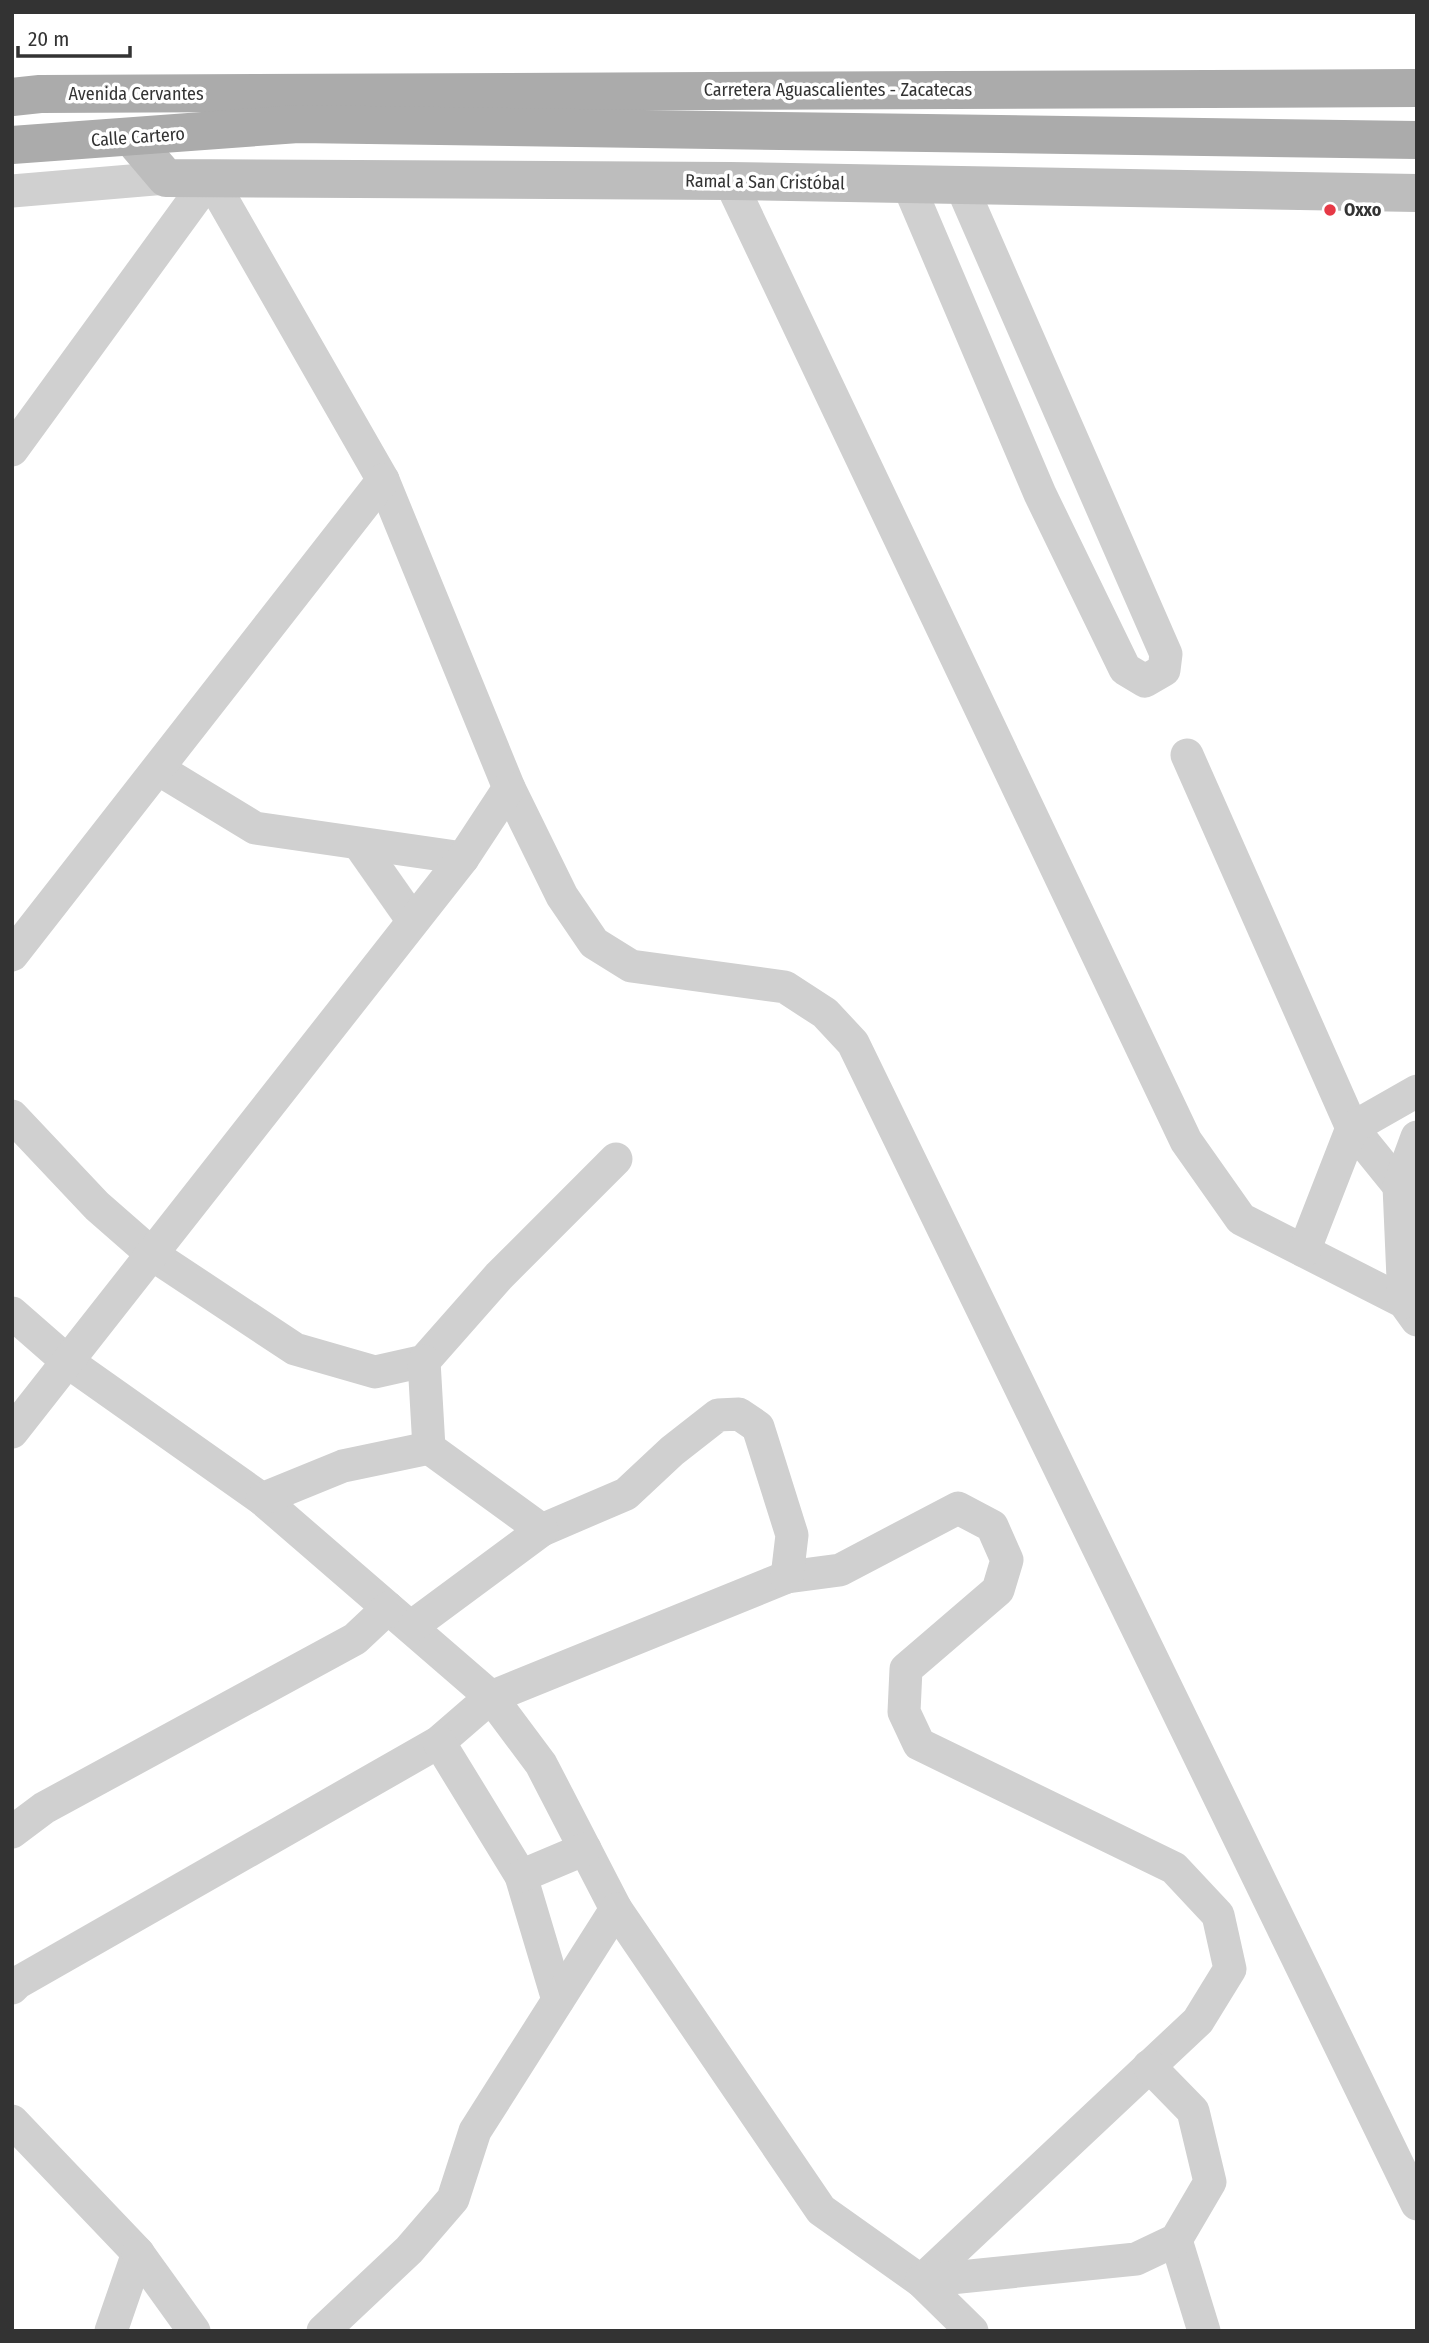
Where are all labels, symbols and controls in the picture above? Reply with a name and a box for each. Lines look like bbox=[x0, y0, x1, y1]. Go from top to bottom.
scale bar bbox=[18, 14, 130, 58]
text: 20 m bbox=[28, 26, 69, 52]
street label: Carretera Aguascalientes - Zacatecas bbox=[704, 79, 973, 101]
street label: Avenida Cervantes bbox=[68, 83, 204, 105]
street label: Calle Cartero bbox=[90, 123, 186, 151]
street label: Ramal a San Cristóbal bbox=[685, 170, 845, 194]
place label: Oxxo bbox=[1344, 199, 1382, 221]
marker: Oxxo bbox=[1322, 202, 1338, 218]

